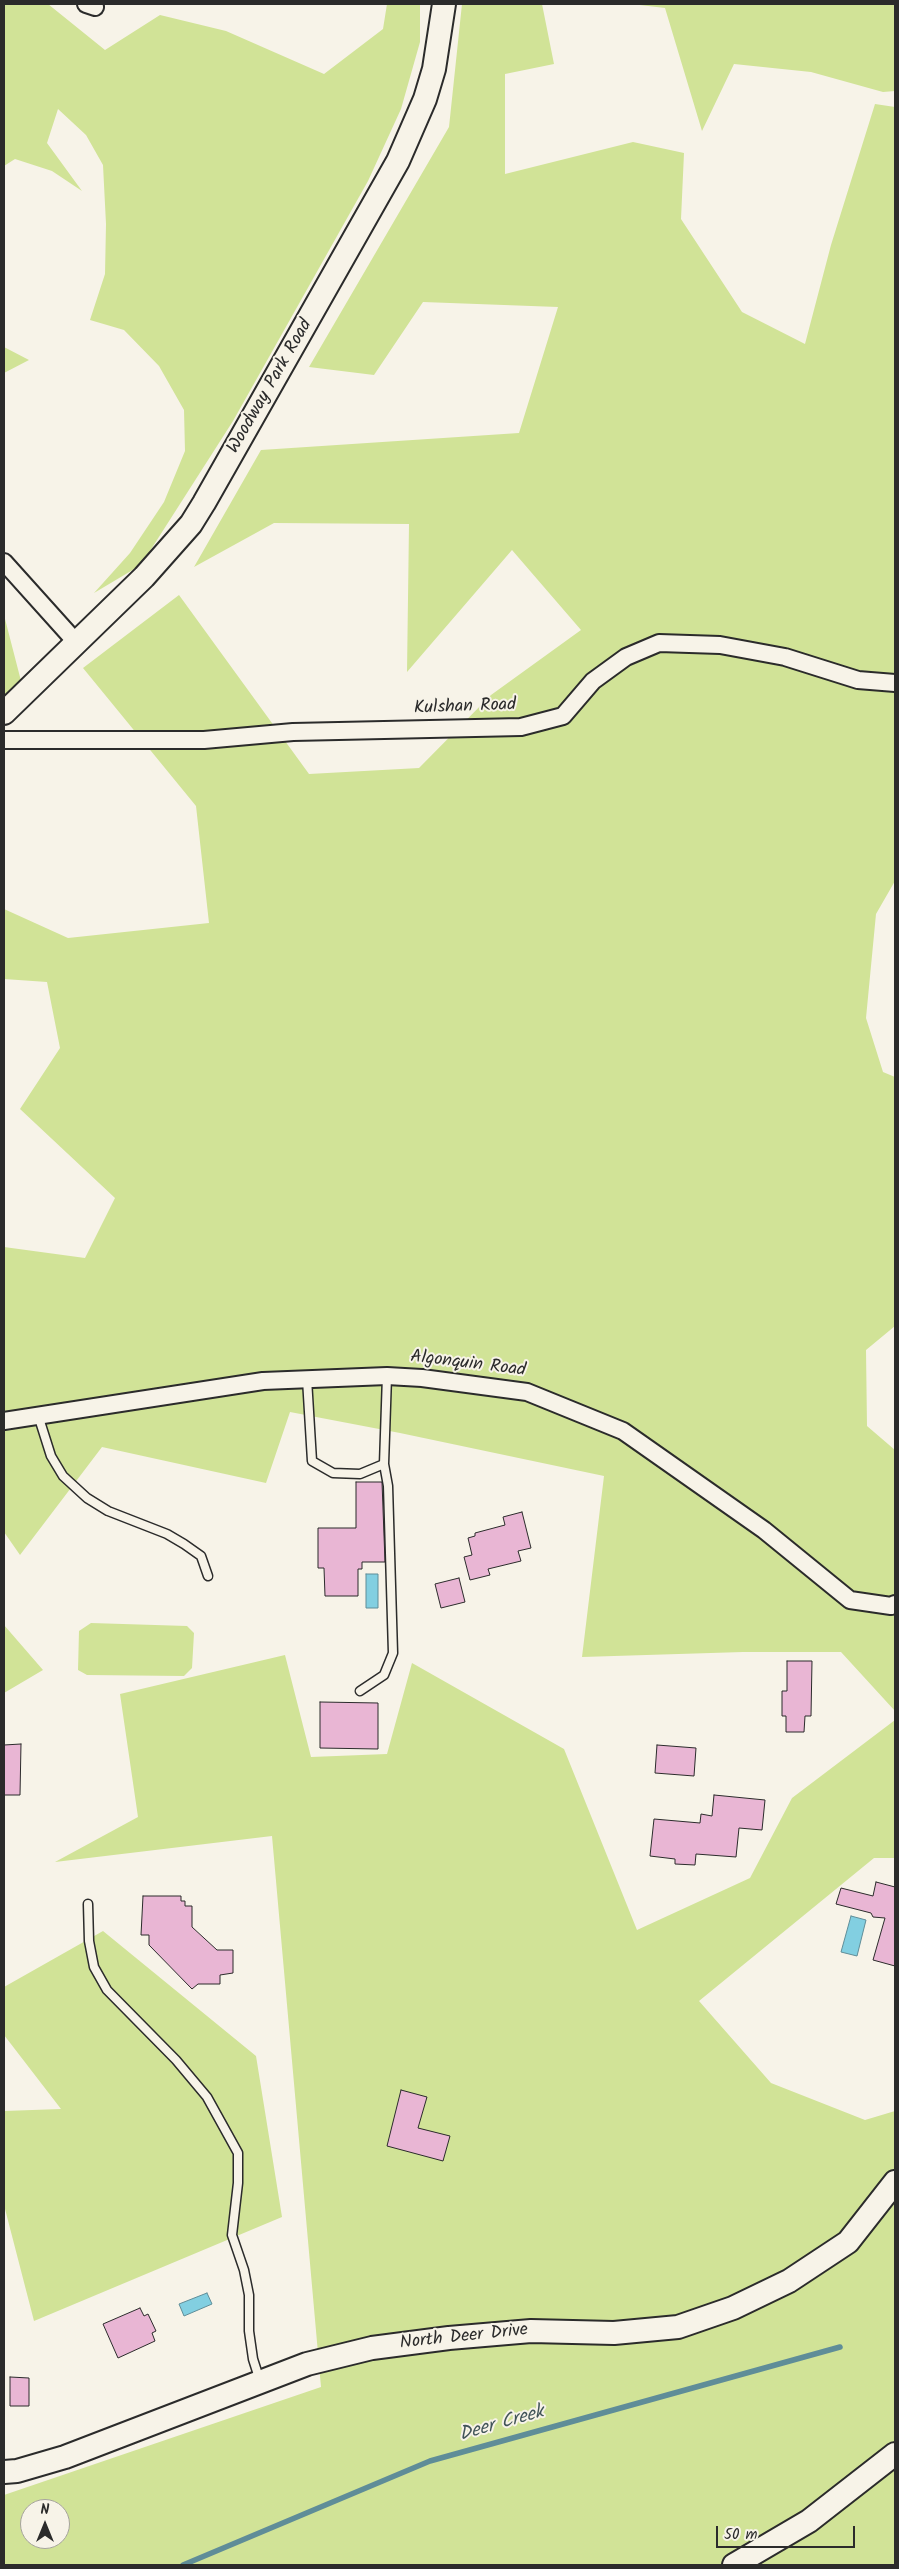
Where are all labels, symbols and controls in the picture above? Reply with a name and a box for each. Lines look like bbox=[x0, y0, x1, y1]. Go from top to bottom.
street label: Woodway Park Road bbox=[224, 316, 318, 458]
street label: Kulshan Road bbox=[413, 695, 517, 721]
street label: Algonquin Road bbox=[409, 1347, 527, 1383]
street label: North Deer Drive bbox=[399, 2321, 529, 2355]
water label: Deer Creek bbox=[457, 2402, 547, 2448]
north arrow bbox=[20, 2499, 70, 2549]
text: N bbox=[41, 2499, 49, 2521]
scale bar bbox=[719, 2516, 858, 2548]
text: 50 m bbox=[724, 2523, 758, 2547]

